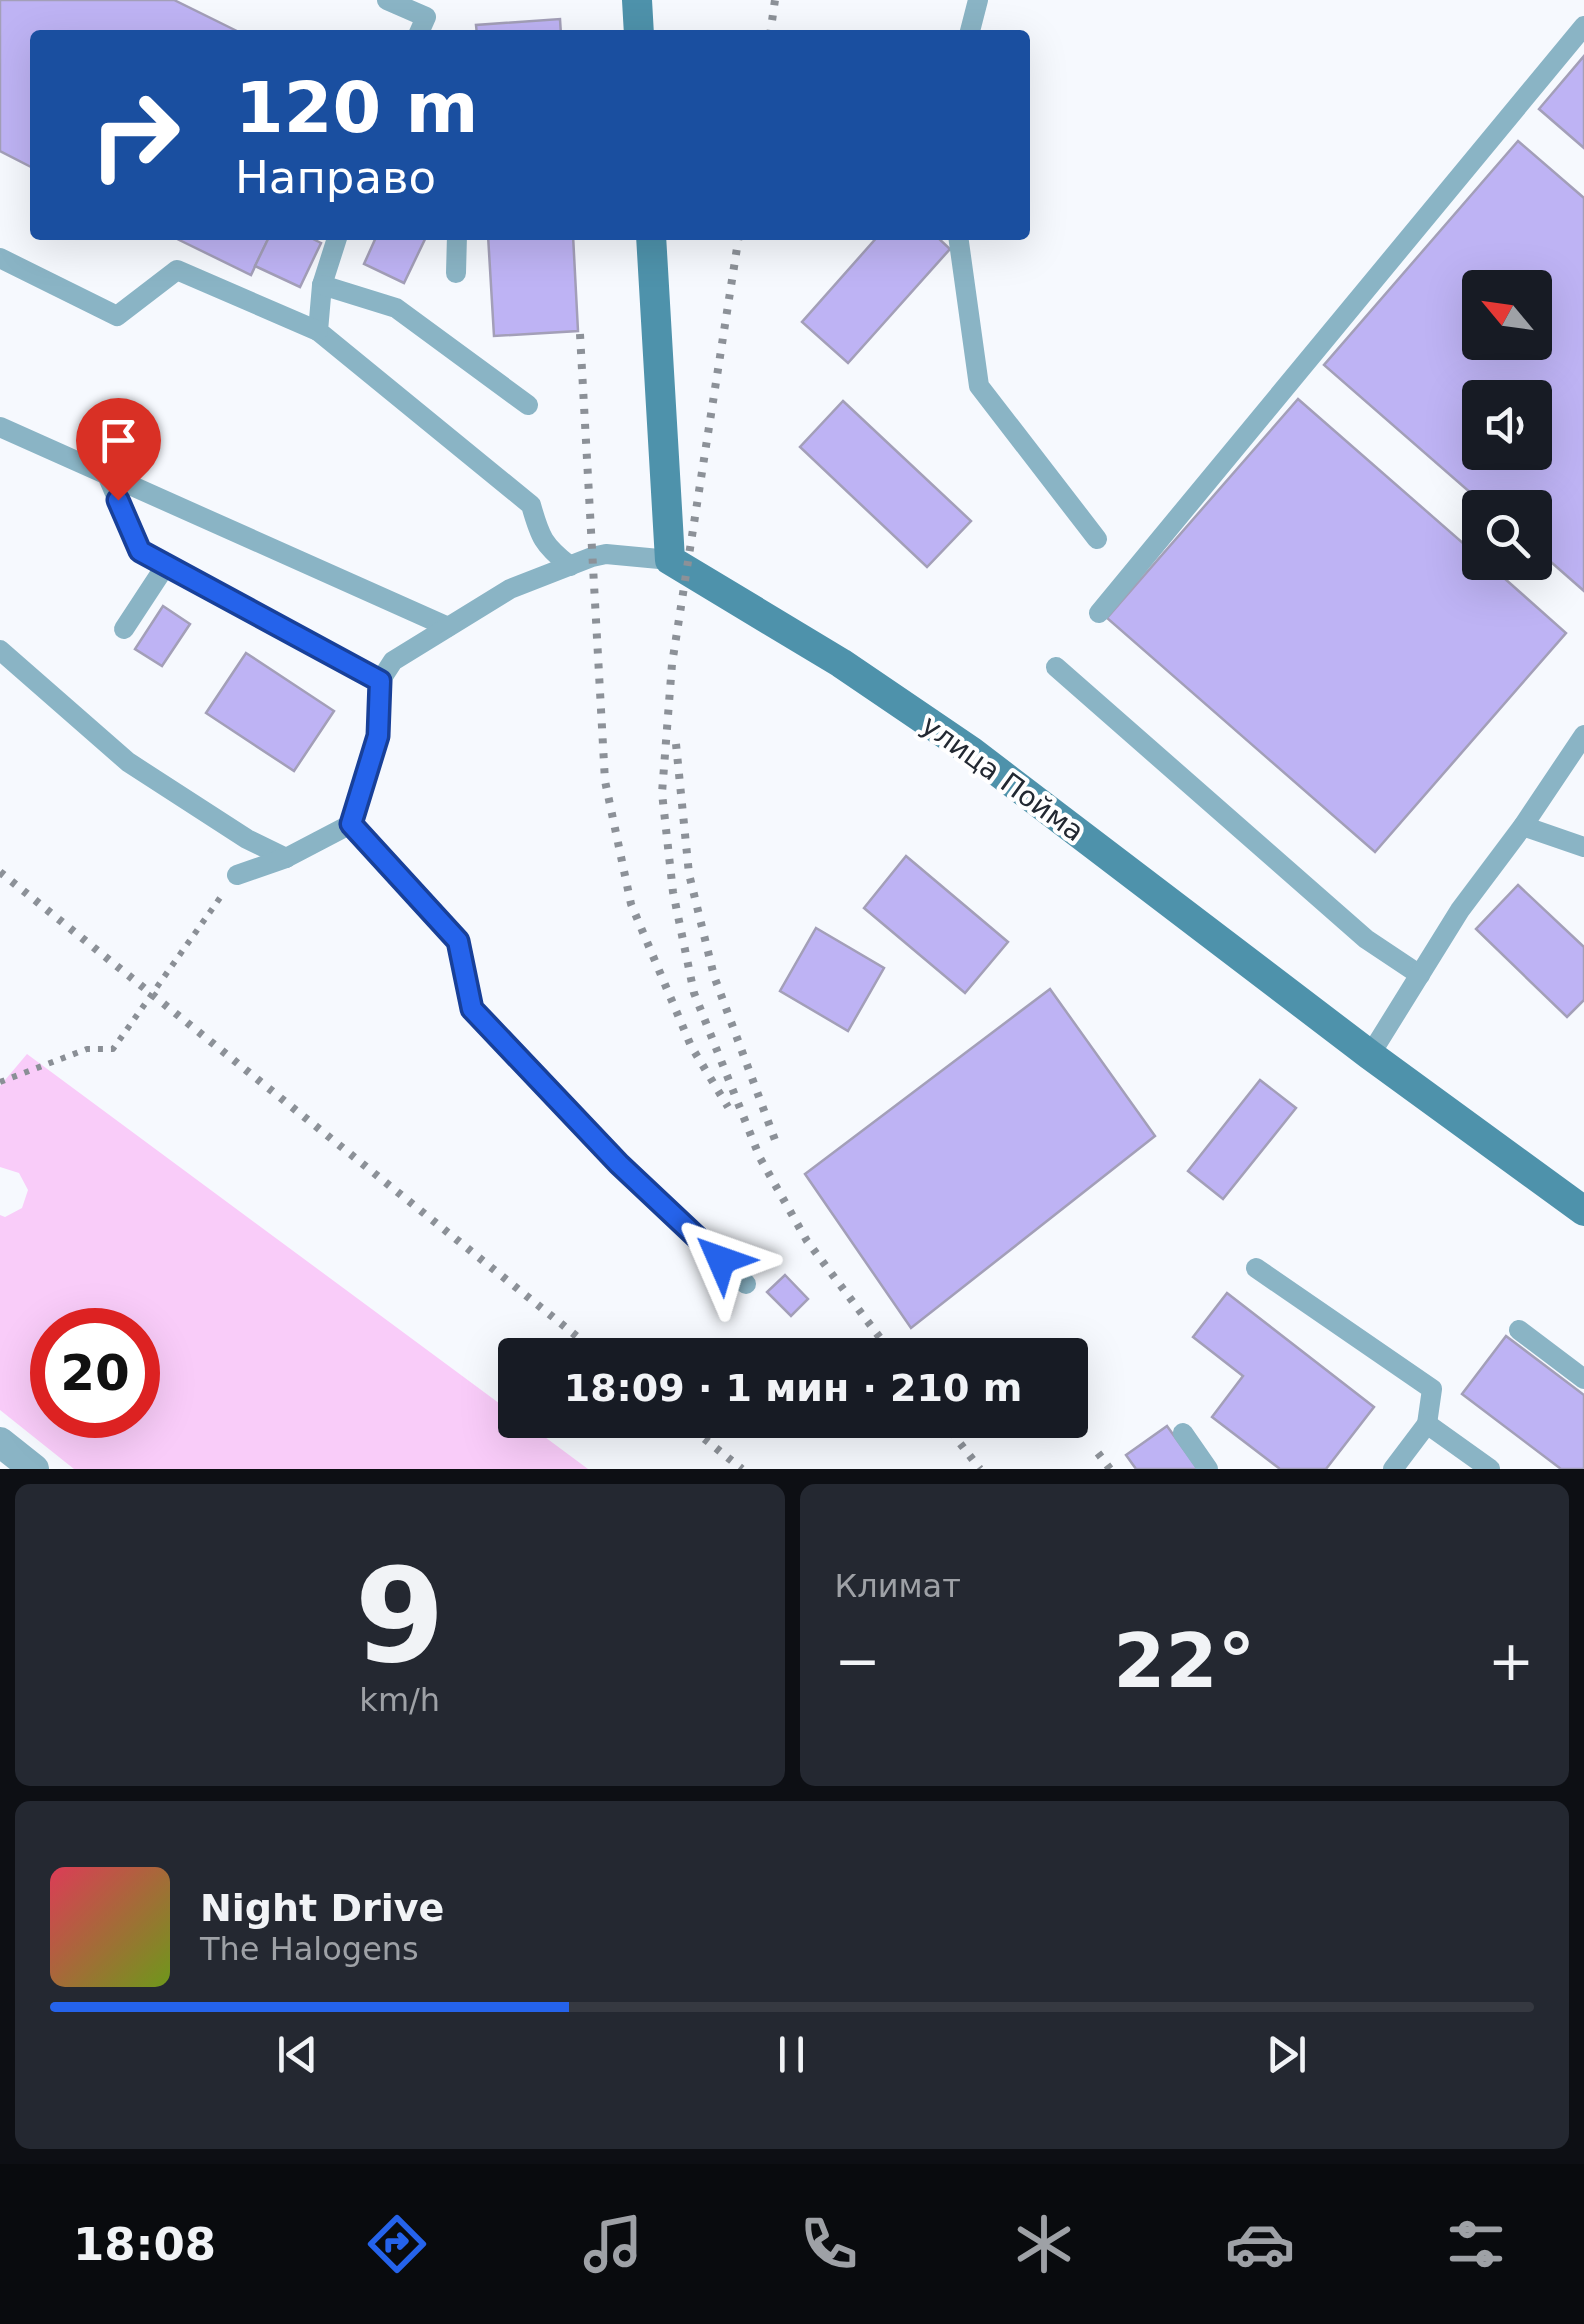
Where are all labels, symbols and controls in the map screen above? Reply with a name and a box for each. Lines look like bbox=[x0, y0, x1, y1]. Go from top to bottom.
text: 120 m bbox=[235, 67, 478, 149]
icon: right bbox=[70, 70, 200, 200]
text: Направо bbox=[235, 151, 436, 204]
north arrow bbox=[1462, 270, 1552, 360]
map controls bbox=[1462, 270, 1552, 580]
button: sound bbox=[1462, 380, 1552, 470]
pin bbox=[76, 398, 161, 501]
icon: arrive bbox=[91, 413, 146, 468]
button: search bbox=[1462, 490, 1552, 580]
street label: улица Пойма bbox=[915, 708, 1090, 848]
position arrow bbox=[669, 1208, 773, 1312]
speed limit sign: 20 bbox=[30, 1308, 160, 1438]
text: 18:09 · 1 мин · 210 m bbox=[564, 1366, 1022, 1410]
text: 9 bbox=[355, 1540, 445, 1692]
text: Климат bbox=[835, 1567, 961, 1605]
text: 22° bbox=[1113, 1617, 1255, 1705]
text: − bbox=[835, 1629, 881, 1693]
text: + bbox=[1488, 1629, 1534, 1693]
text: km/h bbox=[359, 1681, 440, 1719]
text: Night Drive bbox=[200, 1886, 444, 1930]
text: The Halogens bbox=[200, 1930, 419, 1968]
icon: previous bbox=[270, 2027, 325, 2082]
icon: pause bbox=[764, 2027, 819, 2082]
icon: next bbox=[1259, 2027, 1314, 2082]
icon: directions bbox=[362, 2209, 432, 2279]
icon: music bbox=[578, 2209, 648, 2279]
icon: phone bbox=[794, 2209, 864, 2279]
icon: climate bbox=[1009, 2209, 1079, 2279]
icon: car bbox=[1225, 2209, 1295, 2279]
icon: filters bbox=[1441, 2209, 1511, 2279]
text: 18:08 bbox=[73, 2218, 216, 2271]

